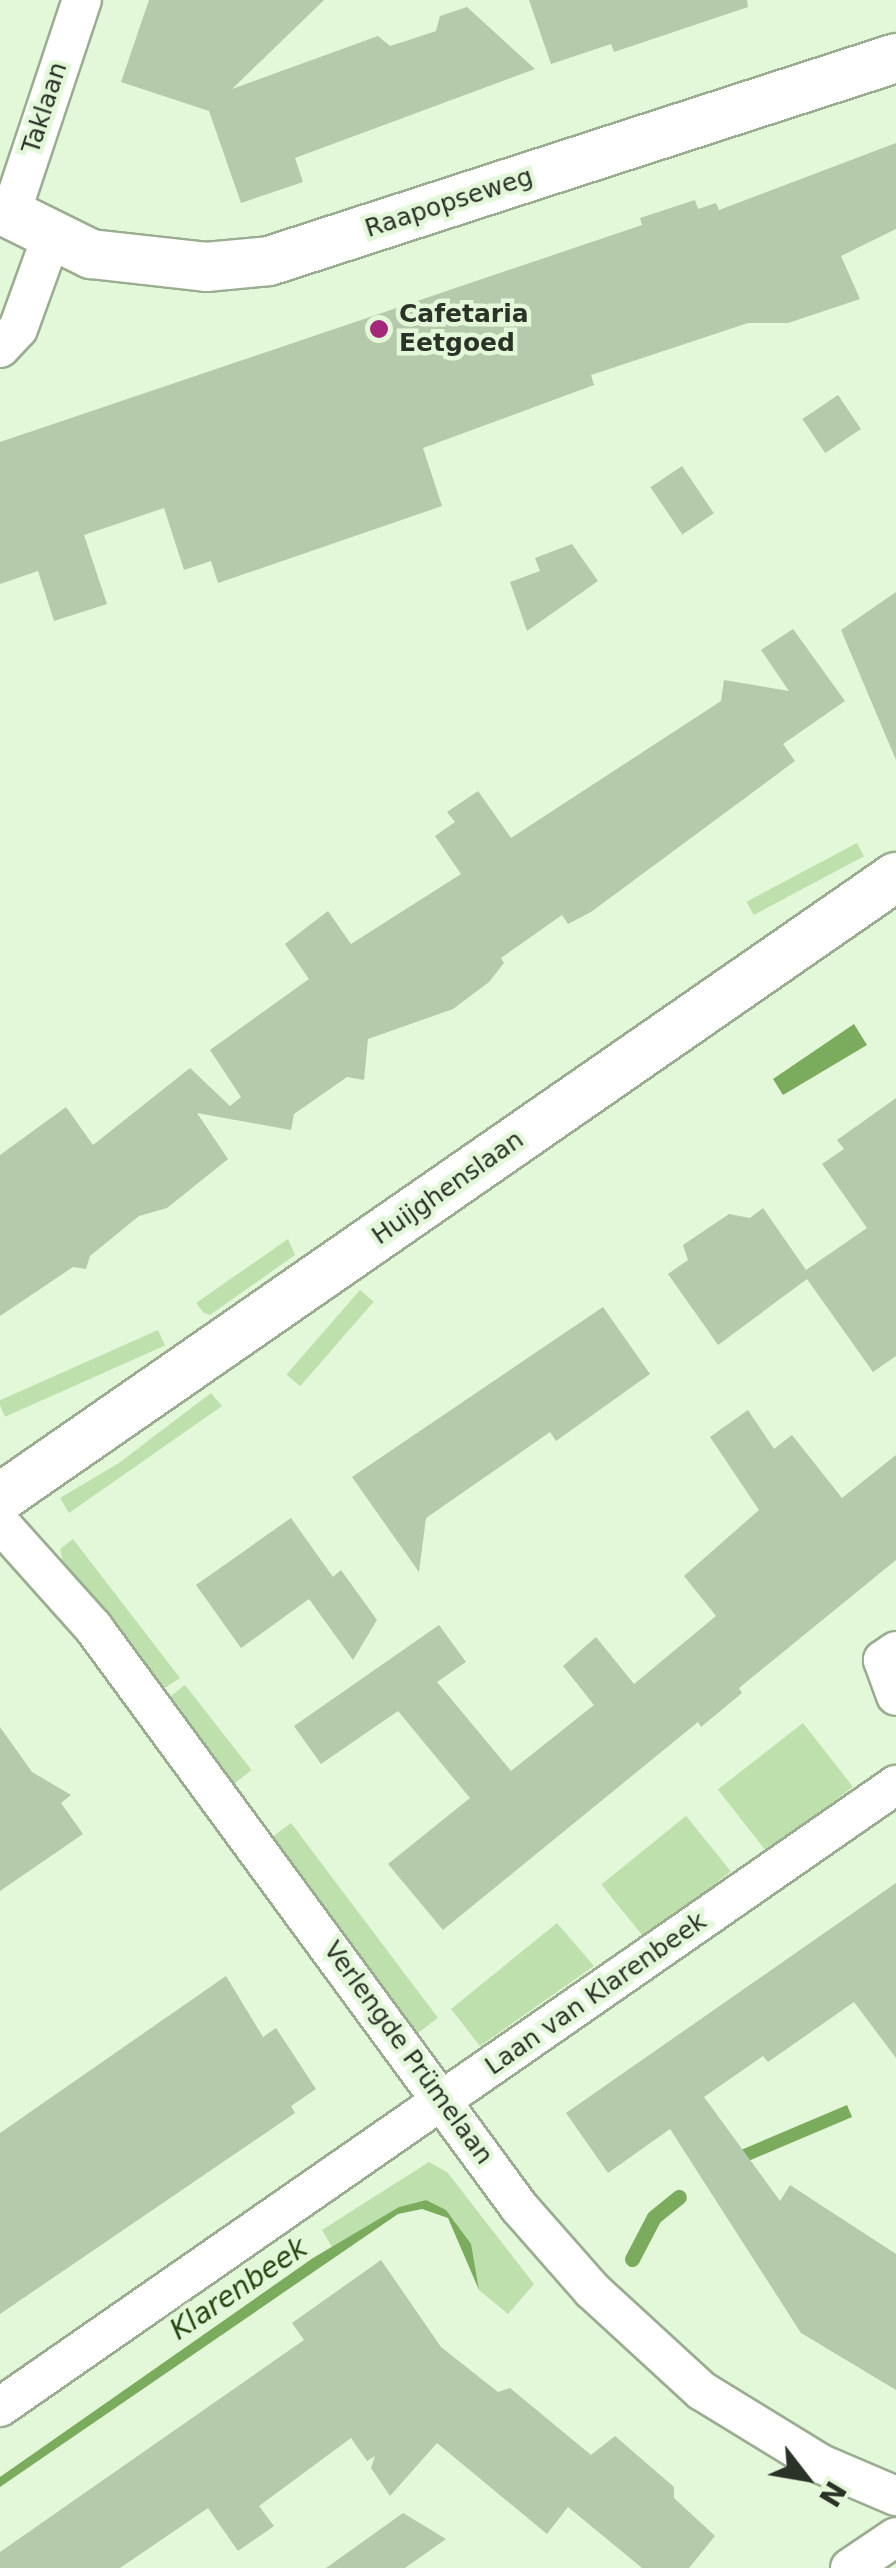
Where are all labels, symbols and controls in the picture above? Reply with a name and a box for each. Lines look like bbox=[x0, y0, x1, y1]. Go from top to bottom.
street label: Taklaan bbox=[16, 58, 74, 158]
street label: Raapopseweg bbox=[361, 162, 537, 244]
place label: Cafetaria Eetgoed bbox=[399, 300, 529, 359]
marker: Cafetaria Eetgoed bbox=[368, 318, 390, 340]
street label: Huijghenslaan bbox=[367, 1125, 529, 1251]
street label: Laan van Klarenbeek bbox=[480, 1906, 712, 2082]
street label: Verlengde Prümelaan bbox=[317, 1936, 499, 2170]
water label: Klarenbeek bbox=[164, 2231, 314, 2347]
north arrow bbox=[756, 2428, 856, 2528]
text: N bbox=[812, 2475, 852, 2512]

